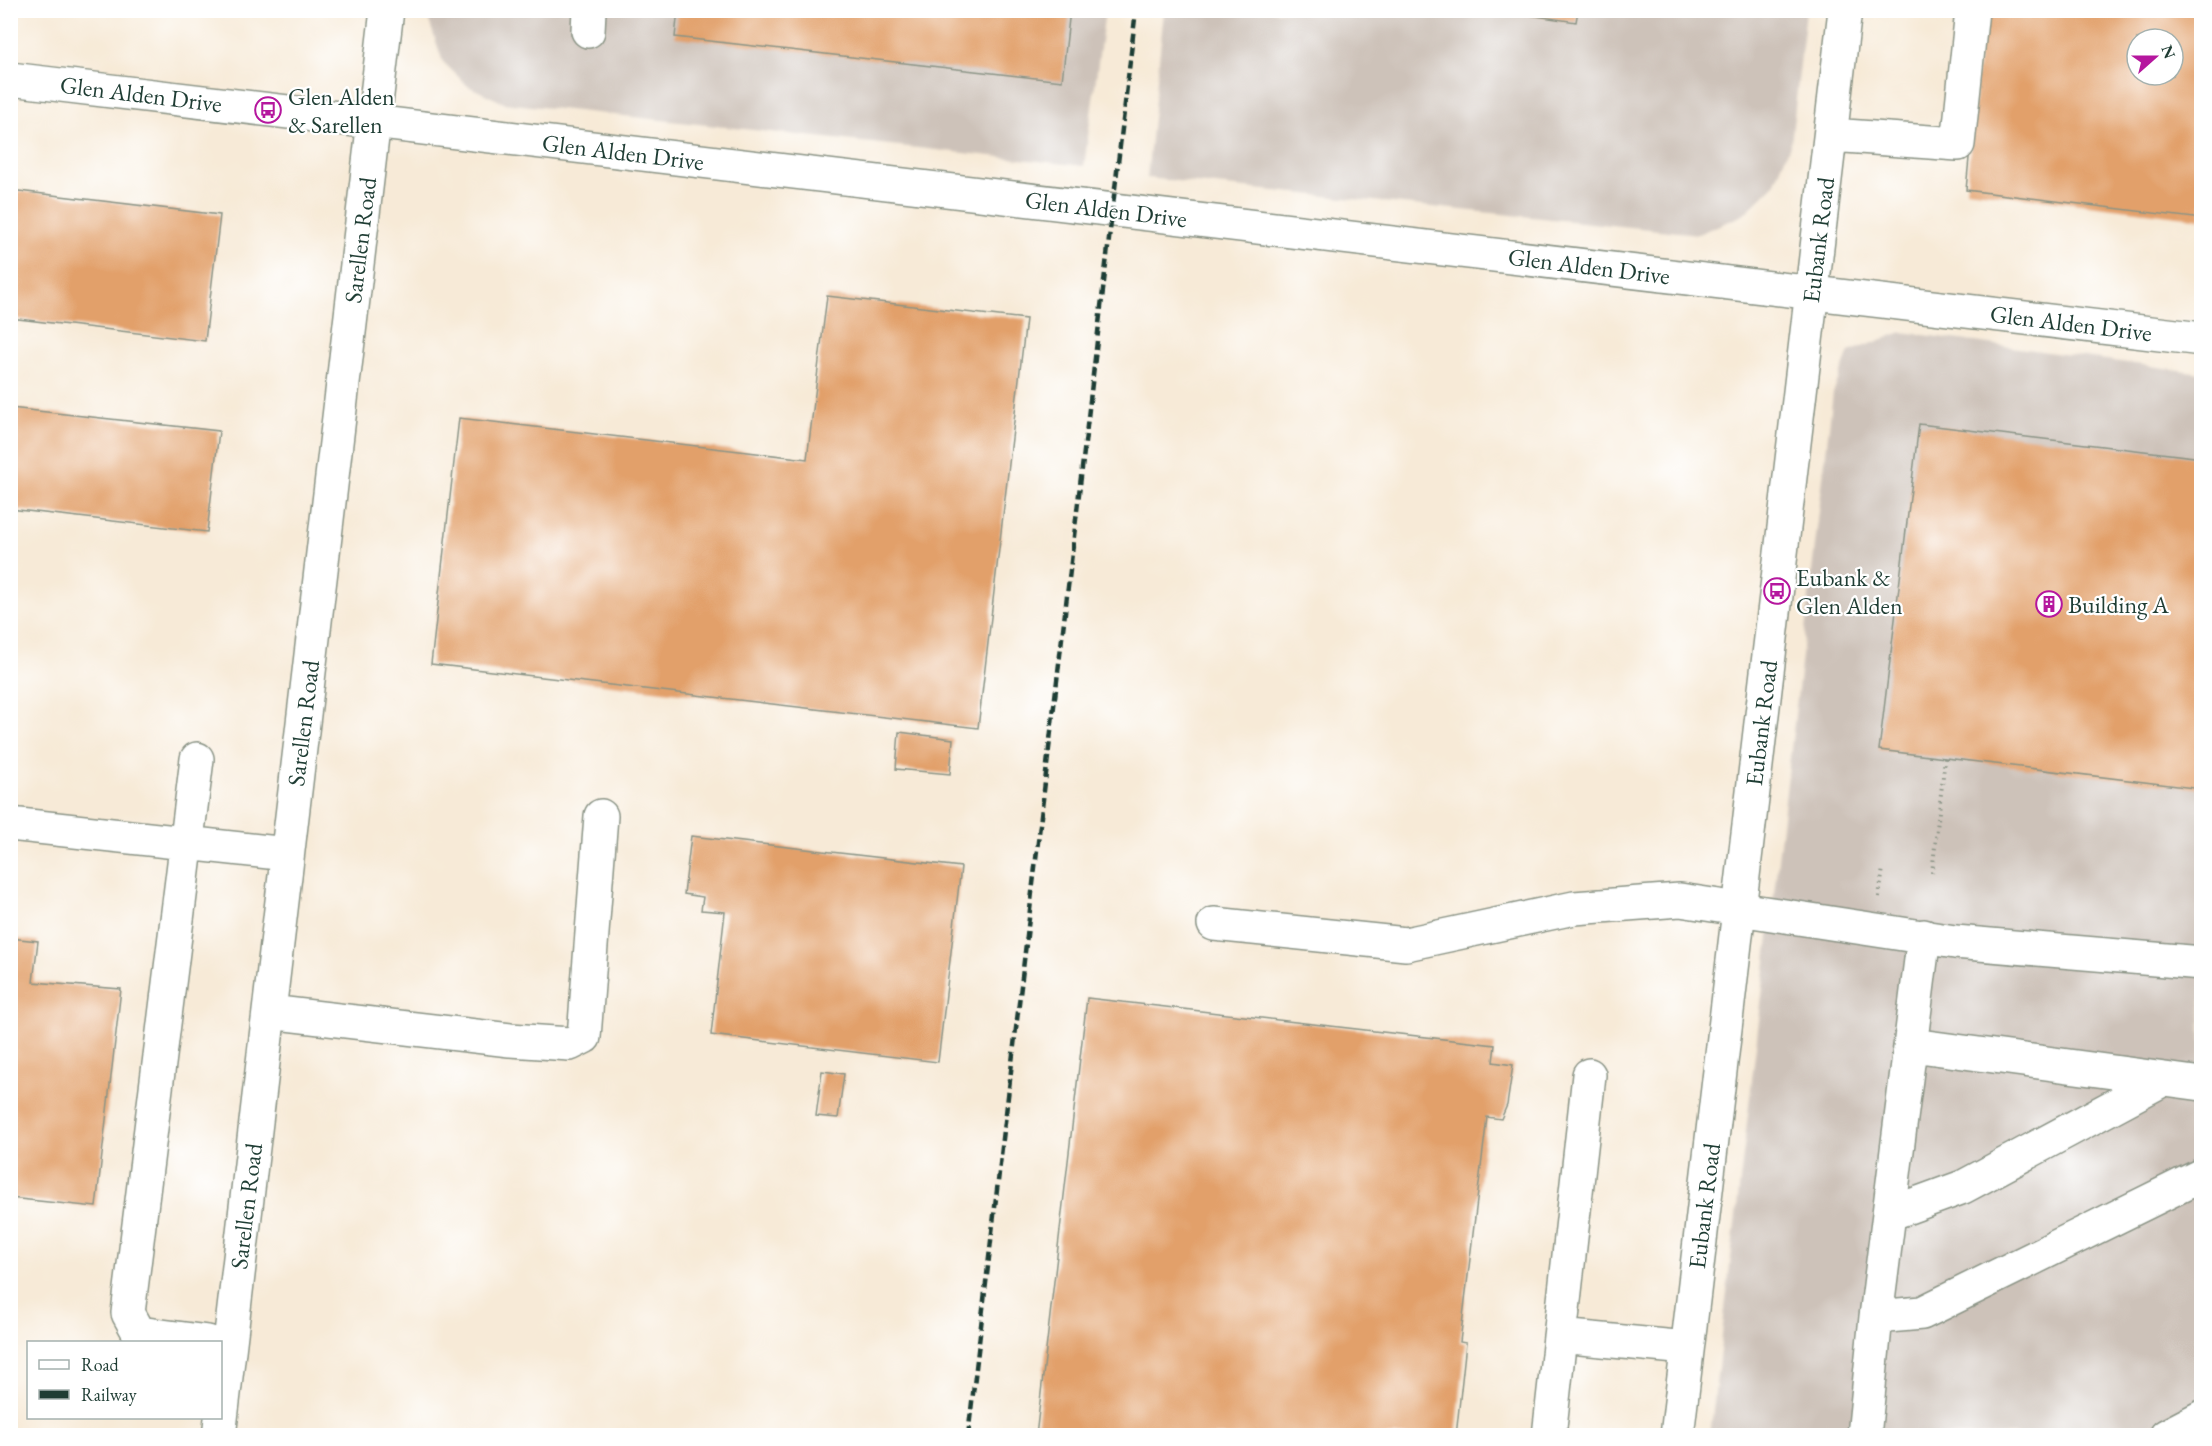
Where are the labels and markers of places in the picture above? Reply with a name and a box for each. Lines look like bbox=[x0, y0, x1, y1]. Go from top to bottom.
place label: Glen Alden & Sarellen bbox=[288, 81, 395, 140]
bus stop icon: Glen Alden & Sarellen bbox=[253, 95, 283, 125]
place label: Eubank & Glen Alden bbox=[1796, 562, 1903, 621]
bus stop icon: Eubank & Glen Alden bbox=[1762, 576, 1792, 606]
building icon: Building A bbox=[2034, 589, 2064, 619]
place label: Building A bbox=[2068, 589, 2169, 620]

